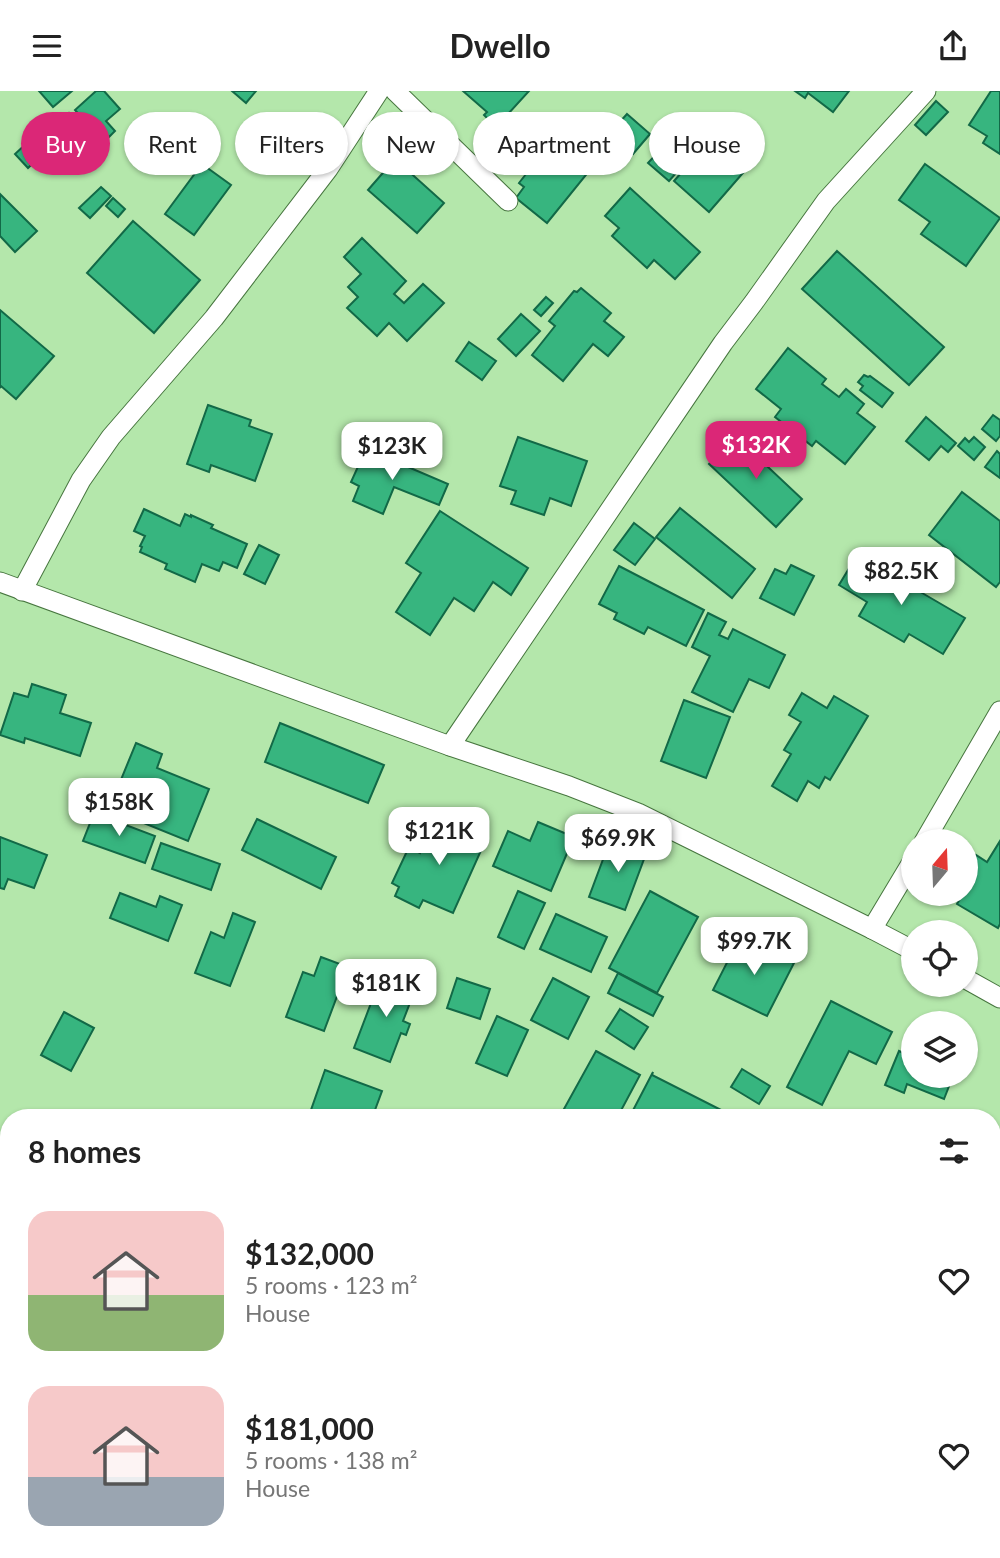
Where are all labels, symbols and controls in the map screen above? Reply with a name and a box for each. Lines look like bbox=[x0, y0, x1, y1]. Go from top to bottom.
text: Dwello bbox=[449, 26, 551, 65]
icon: menu bbox=[28, 27, 66, 65]
icon: share bbox=[934, 27, 972, 65]
chip: Buy bbox=[21, 112, 110, 175]
chip: Rent bbox=[124, 112, 221, 175]
chip: Filters bbox=[235, 112, 348, 175]
chip: New bbox=[362, 112, 459, 175]
chip: Apartment bbox=[473, 112, 635, 175]
chip: House bbox=[649, 112, 765, 175]
pin: $132K bbox=[707, 421, 805, 481]
pin: $123K bbox=[343, 423, 441, 482]
text: $132K bbox=[721, 430, 791, 458]
text: $123K bbox=[357, 431, 427, 459]
pin: $82.5K bbox=[844, 547, 958, 607]
text: $82.5K bbox=[864, 556, 938, 584]
pin: $158K bbox=[70, 779, 168, 838]
text: $158K bbox=[84, 787, 154, 815]
pin: $121K bbox=[390, 807, 488, 867]
pin: $69.9K bbox=[561, 815, 675, 874]
text: $121K bbox=[404, 816, 474, 844]
text: $69.9K bbox=[581, 823, 655, 851]
north arrow bbox=[901, 829, 978, 907]
map controls bbox=[901, 829, 978, 1088]
pin: $99.7K bbox=[697, 917, 811, 977]
button: locate bbox=[901, 920, 978, 997]
text: $99.7K bbox=[717, 926, 791, 954]
pin: $181K bbox=[337, 960, 435, 1019]
text: $181K bbox=[351, 968, 421, 996]
button: layers bbox=[901, 1011, 978, 1088]
icon: filters bbox=[935, 1132, 973, 1170]
text: 8 homes bbox=[28, 1133, 141, 1169]
text: $132,000 bbox=[245, 1235, 374, 1271]
icon: home bbox=[84, 1239, 168, 1323]
icon: heart bbox=[935, 1262, 973, 1300]
text: 5 rooms · 123 m² bbox=[245, 1271, 417, 1299]
text: House bbox=[245, 1299, 310, 1327]
text: $181,000 bbox=[245, 1410, 374, 1446]
icon: home bbox=[84, 1414, 168, 1498]
icon: heart bbox=[935, 1437, 973, 1475]
text: 5 rooms · 138 m² bbox=[245, 1446, 417, 1474]
text: House bbox=[245, 1474, 310, 1502]

